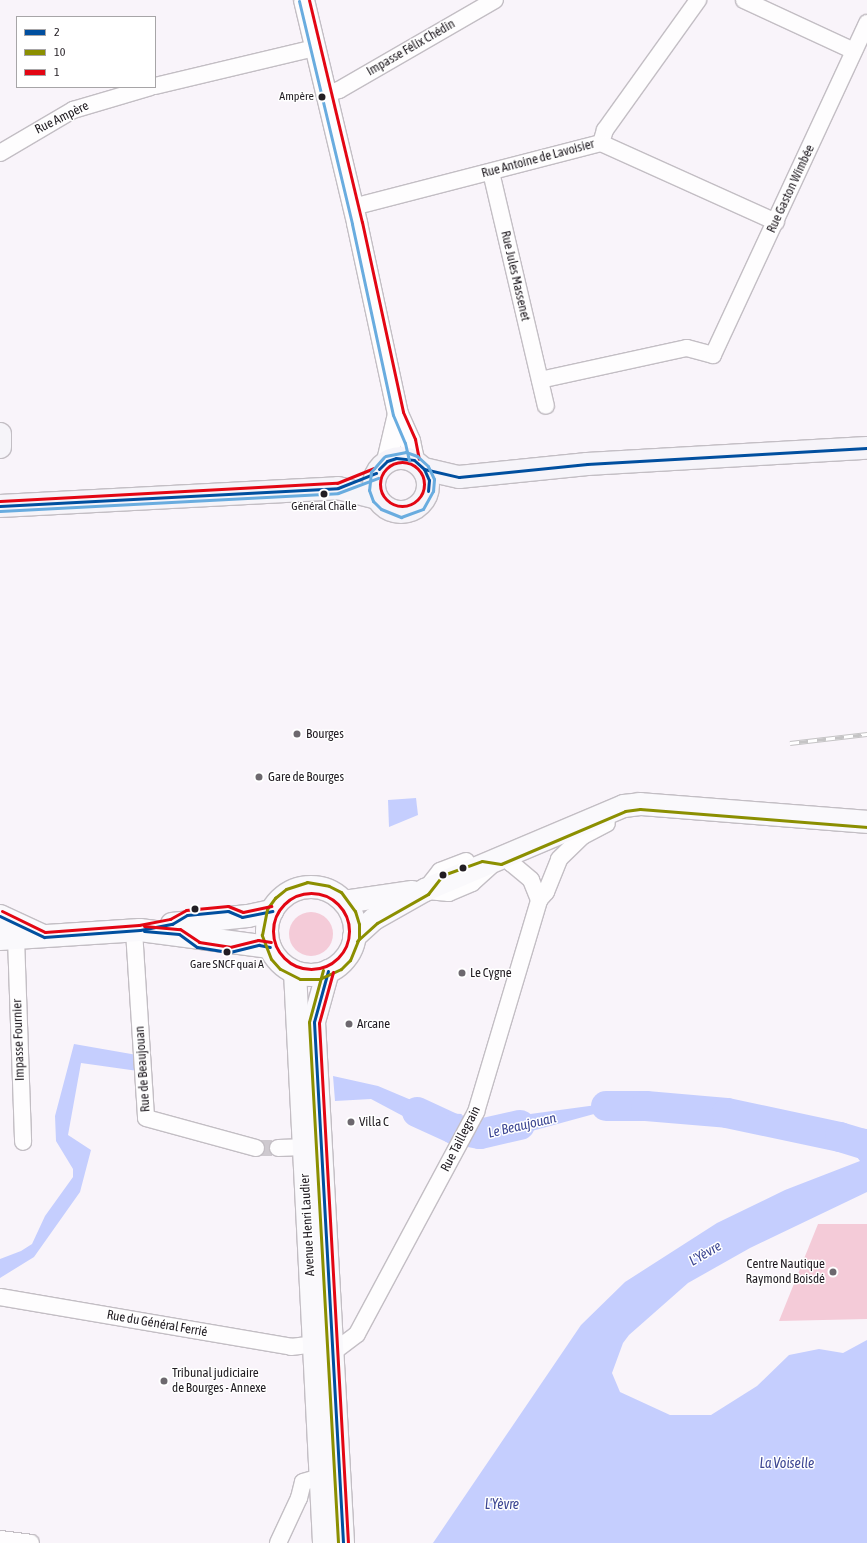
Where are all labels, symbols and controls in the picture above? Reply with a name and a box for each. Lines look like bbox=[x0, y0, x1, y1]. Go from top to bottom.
legend bbox=[16, 16, 156, 88]
street label: Impasse Félix Chédin bbox=[364, 16, 458, 80]
text: 2 bbox=[54, 25, 60, 39]
text: 10 bbox=[54, 45, 65, 59]
text: 1 bbox=[54, 65, 60, 79]
place label: Ampère bbox=[279, 90, 314, 104]
marker: Ampère bbox=[317, 92, 327, 102]
street label: Rue Ampère bbox=[33, 98, 91, 138]
street label: Rue Antoine de Lavoisier bbox=[480, 136, 596, 182]
street label: Rue Gaston Wimbée bbox=[764, 142, 818, 236]
street label: Rue Jules Massenet bbox=[497, 229, 533, 323]
marker: Général Challe bbox=[319, 489, 329, 499]
place label: Général Challe bbox=[291, 500, 357, 514]
place label: Bourges bbox=[306, 726, 344, 742]
marker: Bourges bbox=[291, 728, 303, 740]
place label: Gare de Bourges bbox=[268, 769, 344, 785]
marker: Gare de Bourges bbox=[253, 771, 265, 783]
unlabelled marker bbox=[458, 863, 468, 873]
unlabelled marker bbox=[438, 870, 448, 880]
unlabelled marker bbox=[190, 904, 200, 914]
marker: Gare SNCF quai A bbox=[222, 947, 232, 957]
place label: Gare SNCF quai A bbox=[190, 958, 264, 972]
place label: Le Cygne bbox=[470, 965, 512, 981]
marker: Le Cygne bbox=[457, 968, 467, 978]
street label: Impasse Fournier bbox=[10, 999, 28, 1081]
place label: Arcane bbox=[357, 1016, 390, 1032]
marker: Arcane bbox=[344, 1019, 354, 1029]
street label: Rue de Beaujouan bbox=[132, 1025, 154, 1113]
street label: Rue Taillegrain bbox=[438, 1104, 484, 1174]
water label: Le Beaujouan bbox=[486, 1109, 558, 1141]
place label: Villa C bbox=[359, 1114, 389, 1130]
marker: Villa C bbox=[346, 1117, 356, 1127]
street label: Avenue Henri Laudier bbox=[298, 1173, 318, 1277]
water label: L'Yèvre bbox=[686, 1237, 724, 1269]
place label: Centre Nautique Raymond Boisdé bbox=[745, 1257, 825, 1288]
marker: Centre Nautique Raymond Boisdé bbox=[828, 1267, 838, 1277]
street label: Rue du Général Ferrié bbox=[105, 1307, 209, 1341]
place label: Tribunal judiciaire de Bourges - Annexe bbox=[172, 1366, 266, 1397]
marker: Tribunal judiciaire de Bourges - Annexe bbox=[159, 1376, 169, 1386]
water label: La Voiselle bbox=[760, 1455, 814, 1471]
water label: L'Yèvre bbox=[485, 1496, 519, 1512]

